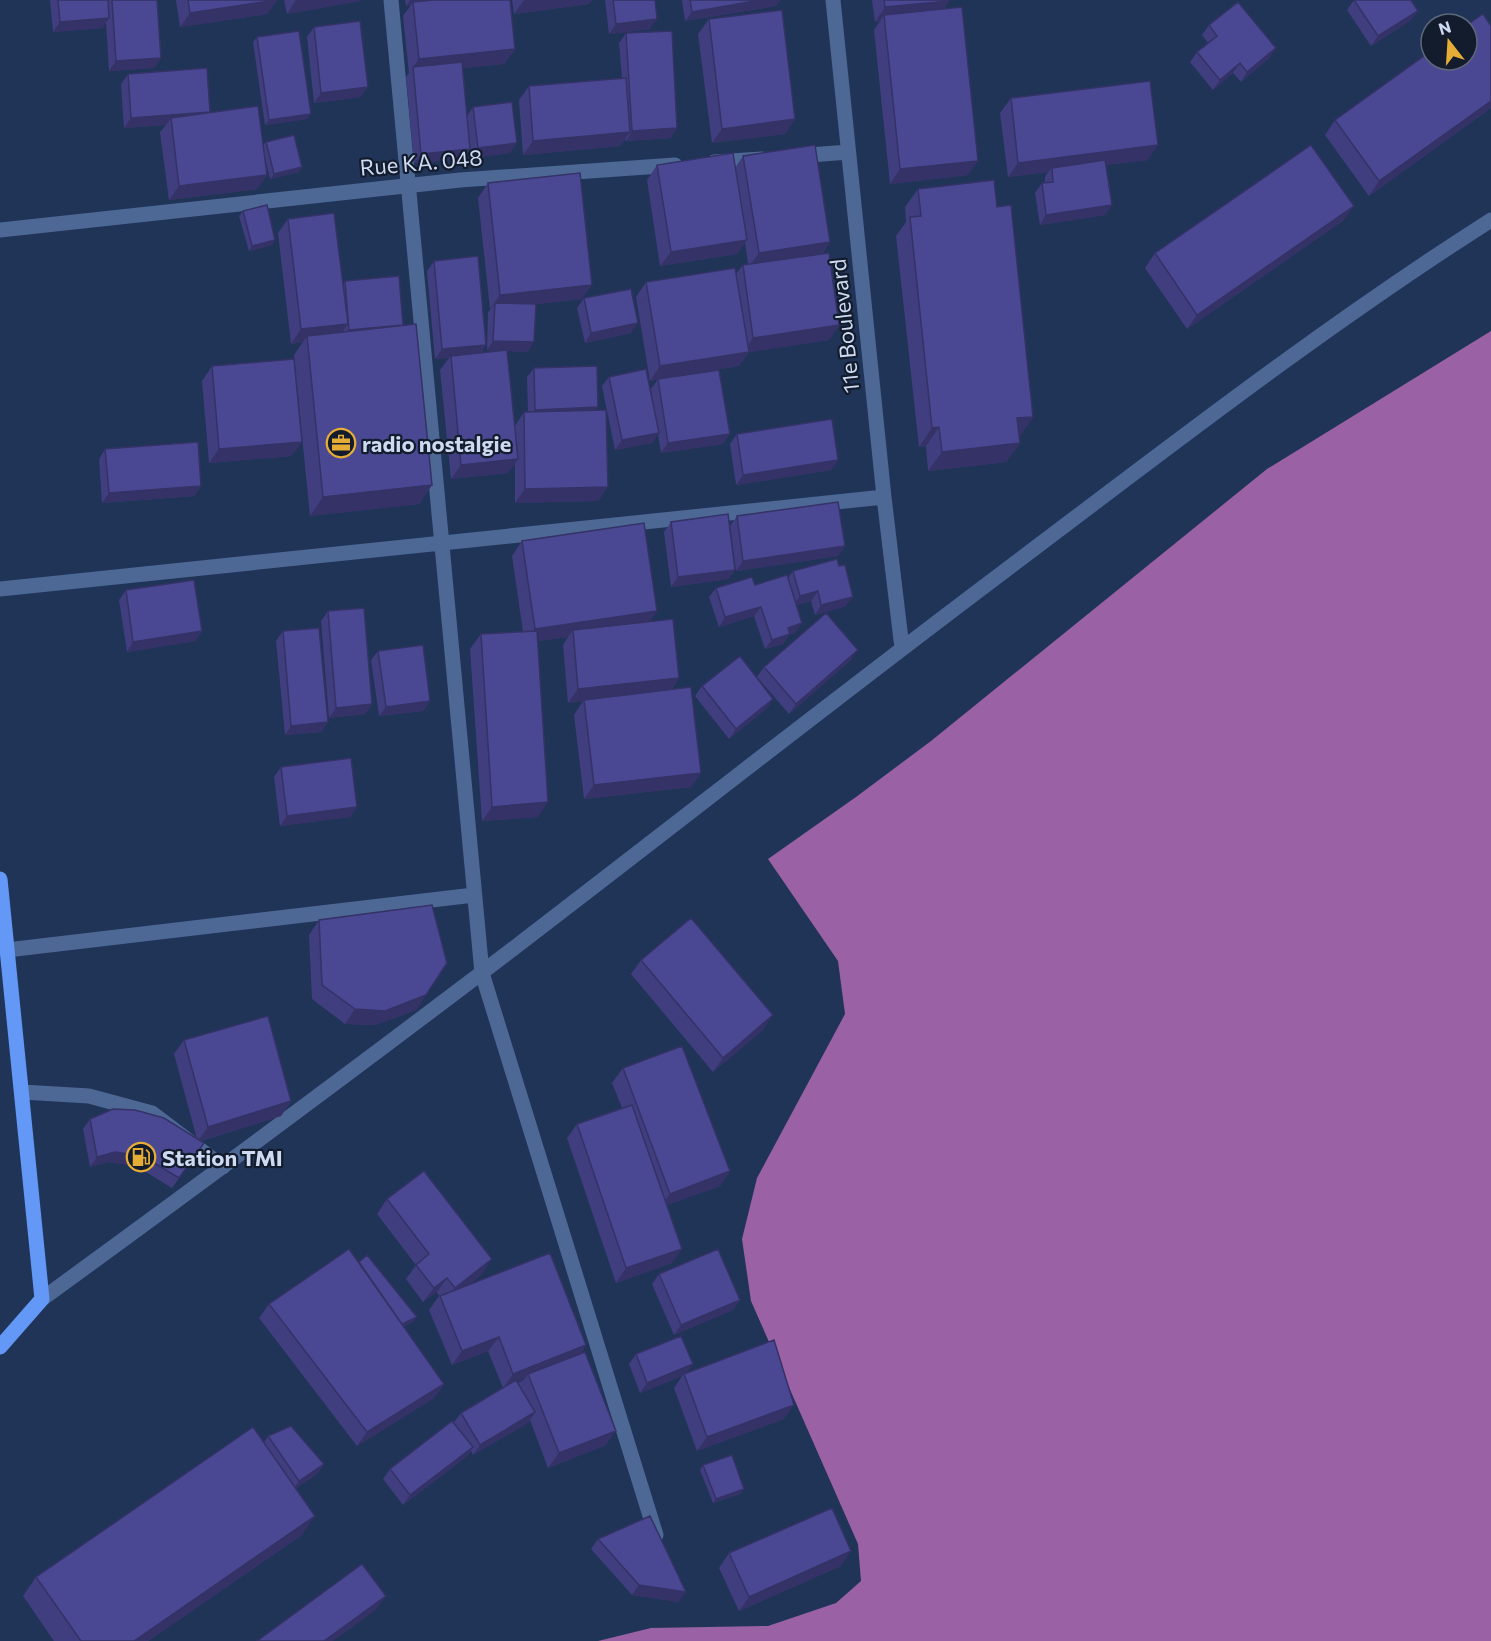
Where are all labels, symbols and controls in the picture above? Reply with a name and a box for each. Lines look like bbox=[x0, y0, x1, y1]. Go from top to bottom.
north arrow bbox=[1419, 12, 1479, 72]
text: N bbox=[1436, 16, 1453, 38]
street label: Rue KA. 048 bbox=[359, 143, 483, 181]
street label: 11e Boulevard bbox=[824, 258, 864, 394]
office icon: radio nostalgie bbox=[325, 427, 357, 459]
place label: radio nostalgie bbox=[362, 430, 511, 457]
fuel station icon: Station TMI bbox=[125, 1141, 157, 1173]
place label: Station TMI bbox=[162, 1144, 283, 1171]

